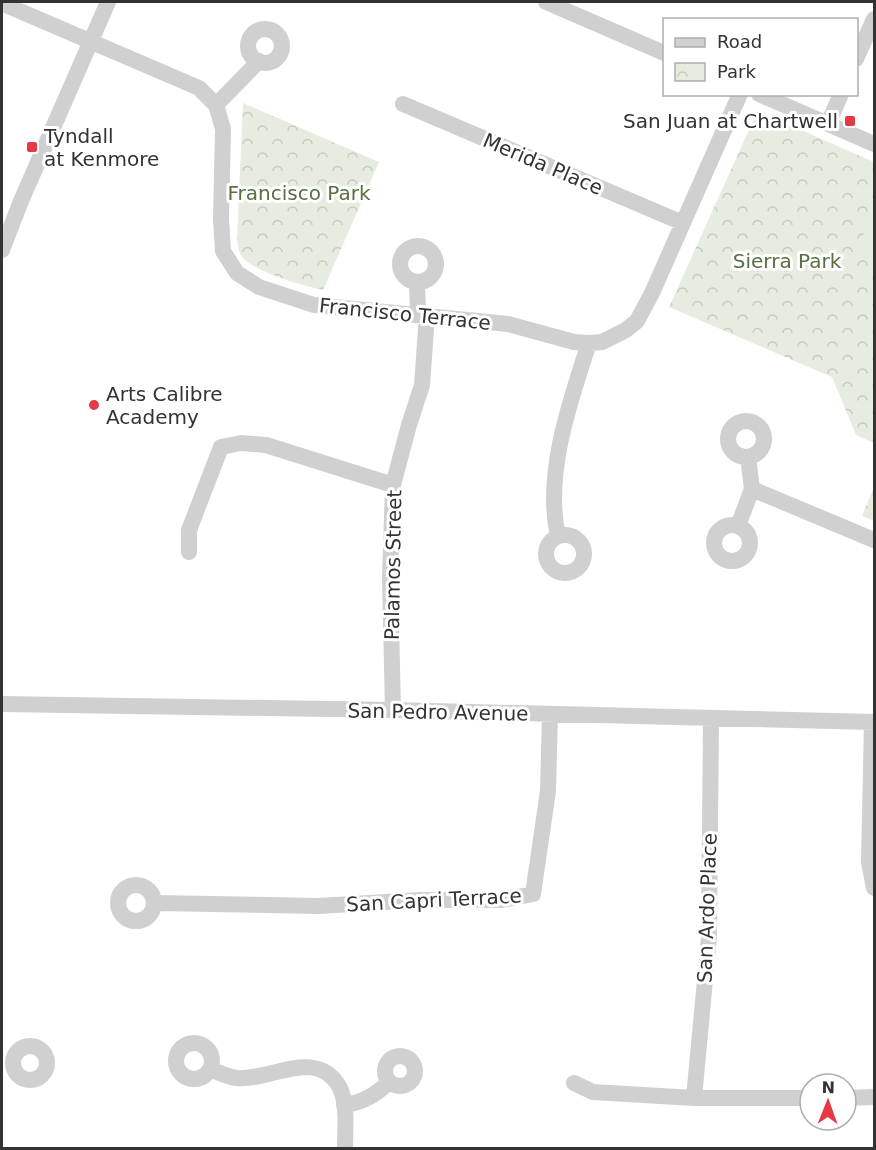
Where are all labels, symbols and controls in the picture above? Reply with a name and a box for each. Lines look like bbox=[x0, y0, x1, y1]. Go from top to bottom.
legend bbox=[663, 18, 858, 96]
text: Road bbox=[717, 31, 762, 52]
text: Park bbox=[717, 61, 756, 82]
place label: San Juan at Chartwell bbox=[623, 109, 838, 133]
marker: San Juan at Chartwell bbox=[843, 114, 857, 128]
place label: Tyndall at Kenmore bbox=[43, 124, 159, 171]
street label: Merida Place bbox=[479, 128, 607, 200]
marker: Tyndall at Kenmore bbox=[25, 140, 39, 154]
park label: Francisco Park bbox=[228, 181, 371, 205]
park label: Sierra Park bbox=[733, 249, 842, 273]
street label: Francisco Terrace bbox=[318, 293, 492, 335]
place label: Arts Calibre Academy bbox=[106, 382, 223, 429]
marker: Arts Calibre Academy bbox=[87, 398, 101, 412]
street label: Palamos Street bbox=[380, 489, 406, 640]
street label: San Pedro Avenue bbox=[347, 698, 529, 726]
street label: San Ardo Place bbox=[692, 833, 722, 983]
street label: San Capri Terrace bbox=[346, 883, 522, 917]
north arrow bbox=[798, 1072, 858, 1132]
text: N bbox=[821, 1078, 835, 1097]

